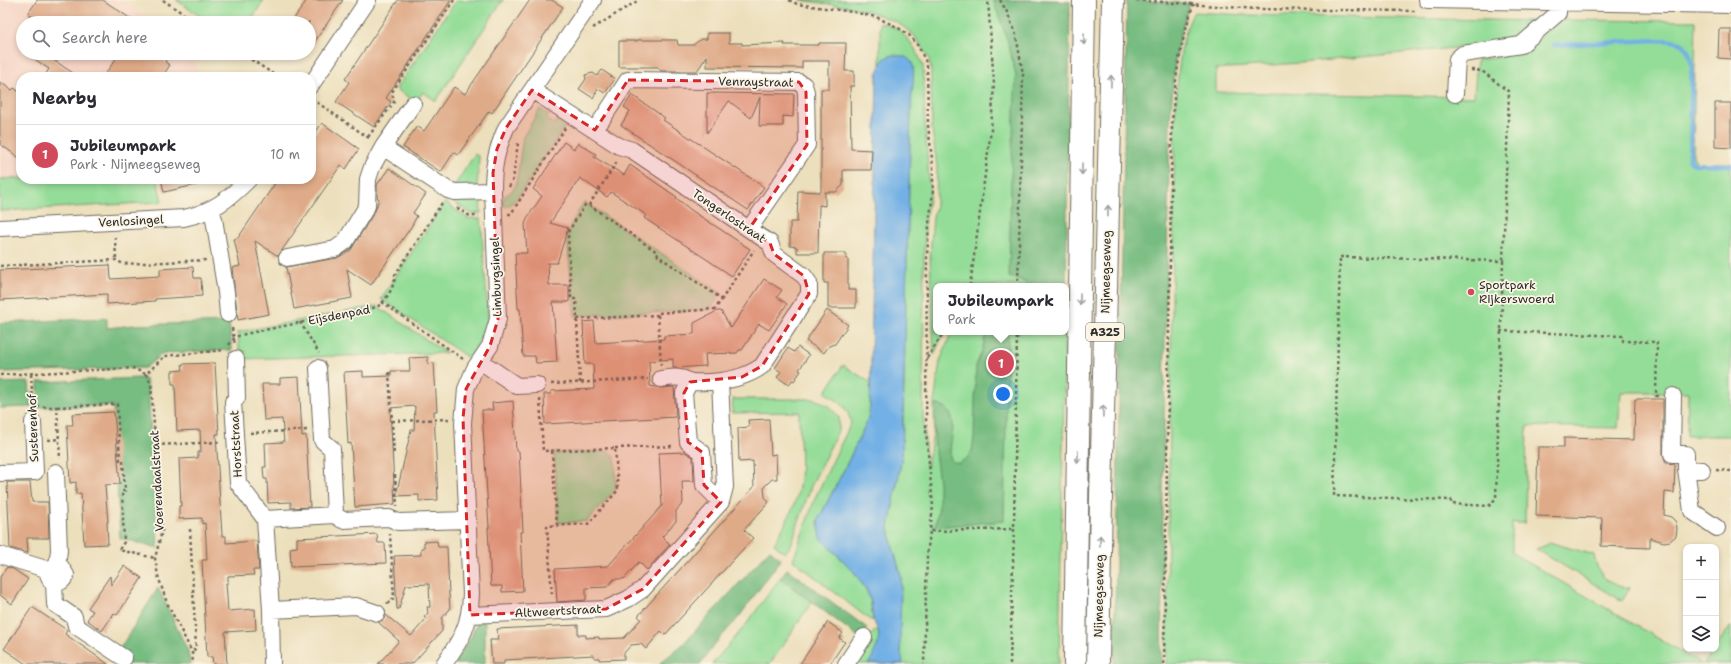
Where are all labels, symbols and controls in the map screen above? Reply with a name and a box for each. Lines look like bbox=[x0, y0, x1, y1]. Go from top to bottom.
search box bbox=[16, 16, 316, 60]
icon: search bbox=[30, 27, 52, 49]
text: Search here bbox=[62, 28, 148, 48]
one-way arrow bbox=[1080, 32, 1088, 45]
street label: Venraystraat bbox=[718, 73, 794, 91]
one-way arrow bbox=[1107, 75, 1115, 88]
text: Nearby bbox=[32, 87, 97, 109]
text: Jubileumpark bbox=[70, 136, 176, 156]
text: 1 bbox=[42, 146, 48, 163]
text: 10 m bbox=[270, 146, 300, 163]
text: Park · Nijmeegseweg bbox=[70, 156, 201, 173]
one-way arrow bbox=[1078, 162, 1086, 175]
street label: Tongerlostraat bbox=[689, 185, 769, 247]
one-way arrow bbox=[1104, 205, 1112, 218]
street label: Venlosingel bbox=[98, 211, 164, 231]
street label: Nijmeegseweg bbox=[1097, 230, 1115, 314]
street label: Limburgsingel bbox=[487, 236, 505, 317]
place label: Sportpark Rijkerswoerd bbox=[1479, 277, 1555, 307]
popup bbox=[933, 283, 1069, 335]
marker: Sportpark Rijkerswoerd bbox=[1466, 287, 1476, 297]
text: Jubileumpark bbox=[948, 291, 1054, 311]
one-way arrow bbox=[1076, 292, 1084, 305]
street label: Eijsdenpad bbox=[307, 301, 372, 329]
text: Park bbox=[948, 311, 976, 328]
road number: A325 bbox=[1086, 323, 1124, 341]
pin: 1 bbox=[988, 348, 1014, 378]
your location bbox=[993, 384, 1013, 404]
street label: Susterenhof bbox=[24, 393, 42, 462]
one-way arrow bbox=[1099, 405, 1107, 418]
street label: Horststraat bbox=[226, 410, 246, 478]
street label: Voerendaalstraat bbox=[146, 430, 168, 532]
one-way arrow bbox=[1074, 450, 1082, 463]
one-way arrow bbox=[1096, 535, 1104, 548]
map controls bbox=[1683, 544, 1719, 652]
button: + bbox=[1683, 544, 1719, 580]
street label: Nijmeegseweg bbox=[1090, 554, 1108, 638]
button: − bbox=[1683, 580, 1719, 616]
street label: Altweertstraat bbox=[514, 601, 602, 621]
button: layers bbox=[1683, 616, 1719, 652]

